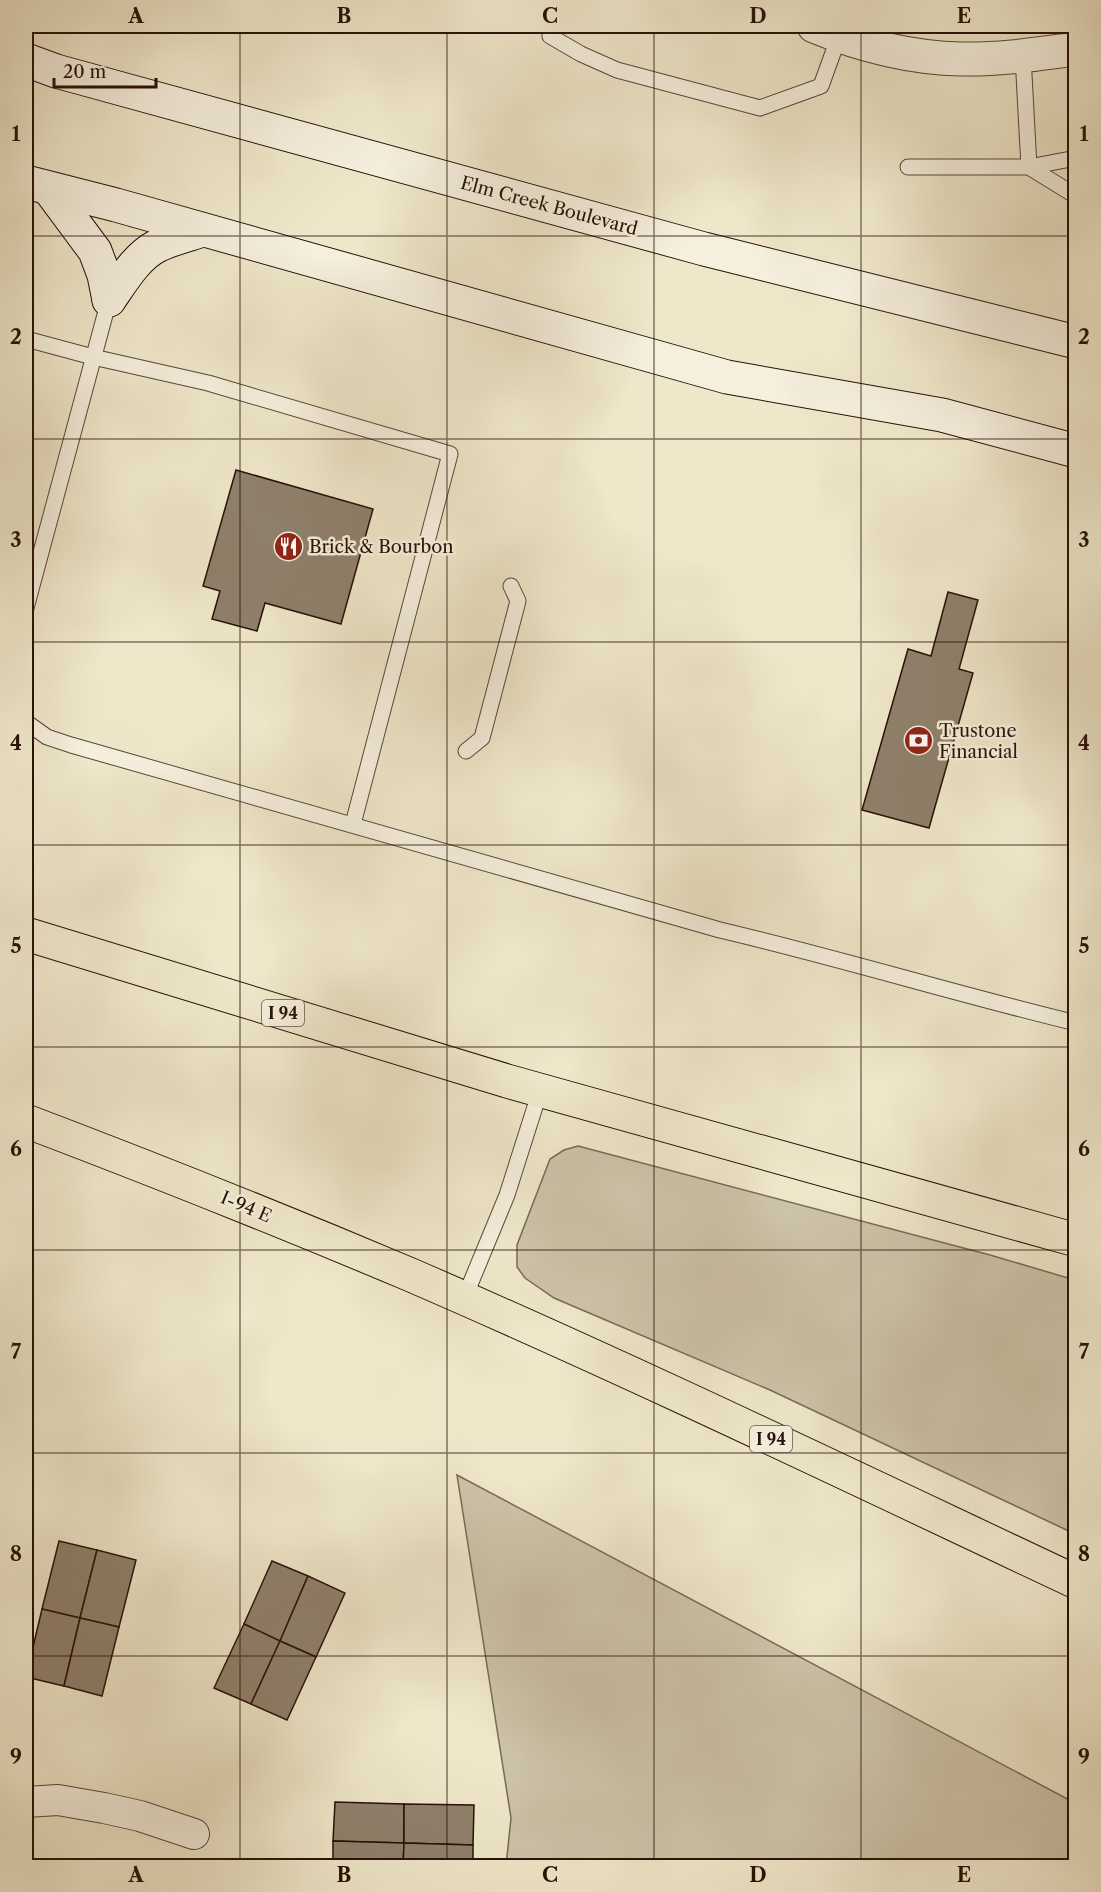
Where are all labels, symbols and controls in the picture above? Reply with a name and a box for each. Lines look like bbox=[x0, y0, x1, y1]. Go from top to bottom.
text: A bbox=[127, 4, 144, 28]
text: B bbox=[337, 4, 352, 28]
text: C bbox=[542, 4, 558, 28]
text: D bbox=[749, 4, 767, 28]
text: E bbox=[957, 4, 971, 28]
scale bar bbox=[54, 51, 156, 89]
text: 20 m bbox=[63, 61, 107, 83]
text: 1 bbox=[12, 122, 21, 146]
text: 1 bbox=[1080, 122, 1089, 146]
street label: Elm Creek Boulevard bbox=[458, 172, 640, 240]
text: 2 bbox=[10, 325, 22, 349]
text: 2 bbox=[1078, 325, 1090, 349]
text: 3 bbox=[10, 528, 22, 552]
text: 3 bbox=[1078, 528, 1090, 552]
restaurant icon: Brick & Bourbon bbox=[272, 531, 304, 563]
place label: Brick & Bourbon bbox=[309, 536, 454, 558]
place label: Trustone Financial bbox=[939, 720, 1018, 763]
bank icon: Trustone Financial bbox=[902, 725, 934, 757]
text: 4 bbox=[10, 731, 22, 755]
text: 4 bbox=[1078, 731, 1090, 755]
text: 5 bbox=[10, 934, 22, 958]
text: 5 bbox=[1078, 934, 1090, 958]
road number: I 94 bbox=[262, 1000, 304, 1026]
text: 6 bbox=[10, 1137, 22, 1161]
text: 6 bbox=[1078, 1137, 1090, 1161]
street label: I-94 E bbox=[217, 1187, 275, 1227]
text: 7 bbox=[11, 1340, 22, 1364]
text: 7 bbox=[1079, 1340, 1090, 1364]
road number: I 94 bbox=[750, 1426, 792, 1452]
text: 8 bbox=[10, 1542, 22, 1566]
text: 8 bbox=[1078, 1542, 1090, 1566]
text: 9 bbox=[10, 1745, 22, 1769]
text: 9 bbox=[1078, 1745, 1090, 1769]
text: A bbox=[127, 1863, 144, 1887]
text: B bbox=[337, 1863, 352, 1887]
text: C bbox=[542, 1863, 558, 1887]
text: D bbox=[749, 1863, 767, 1887]
text: E bbox=[957, 1863, 971, 1887]

